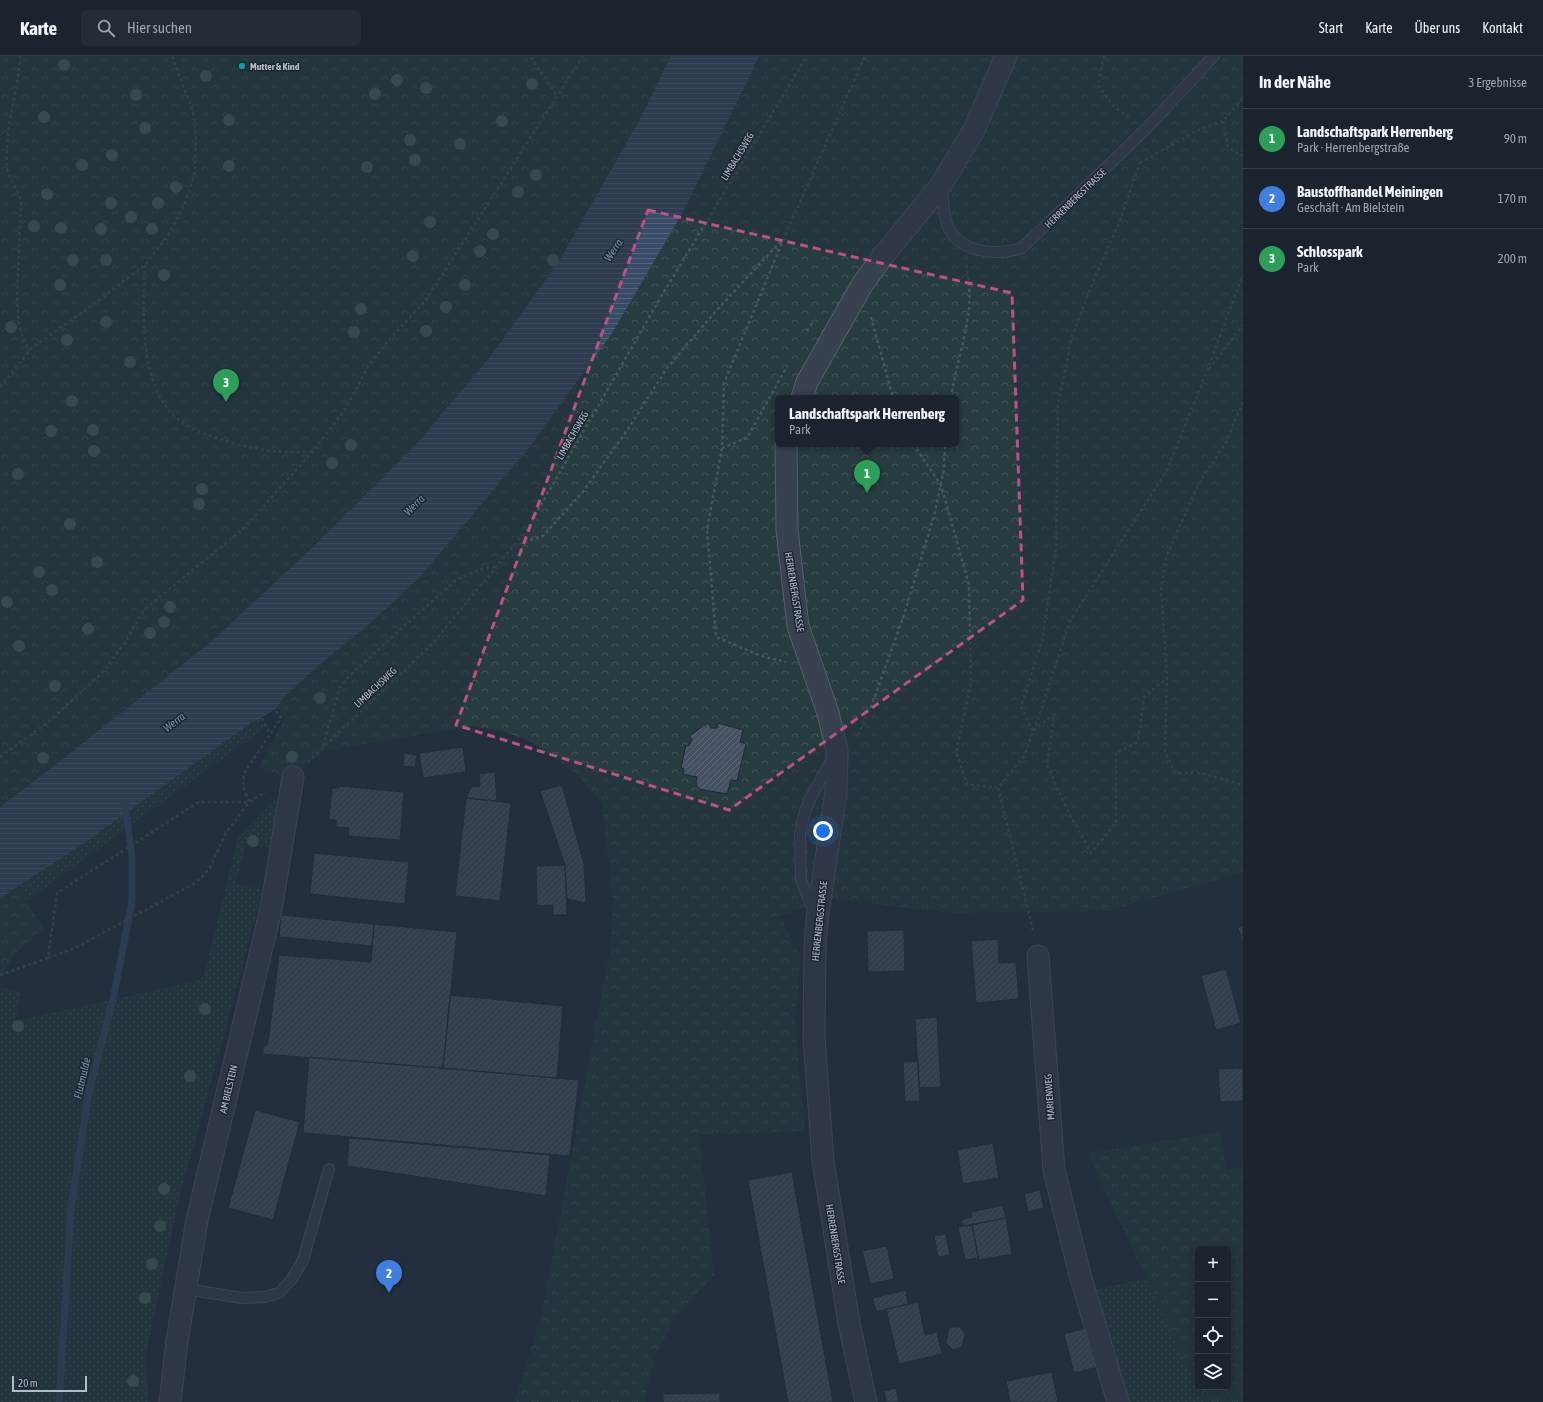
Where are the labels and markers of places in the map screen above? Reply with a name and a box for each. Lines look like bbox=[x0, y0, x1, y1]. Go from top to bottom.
marker: Mutter & Kind bbox=[237, 61, 247, 71]
place label: Mutter & Kind bbox=[250, 61, 300, 72]
pin: 3 bbox=[213, 369, 239, 402]
pin: 1 bbox=[854, 460, 880, 493]
pin: 2 bbox=[376, 1260, 402, 1293]

